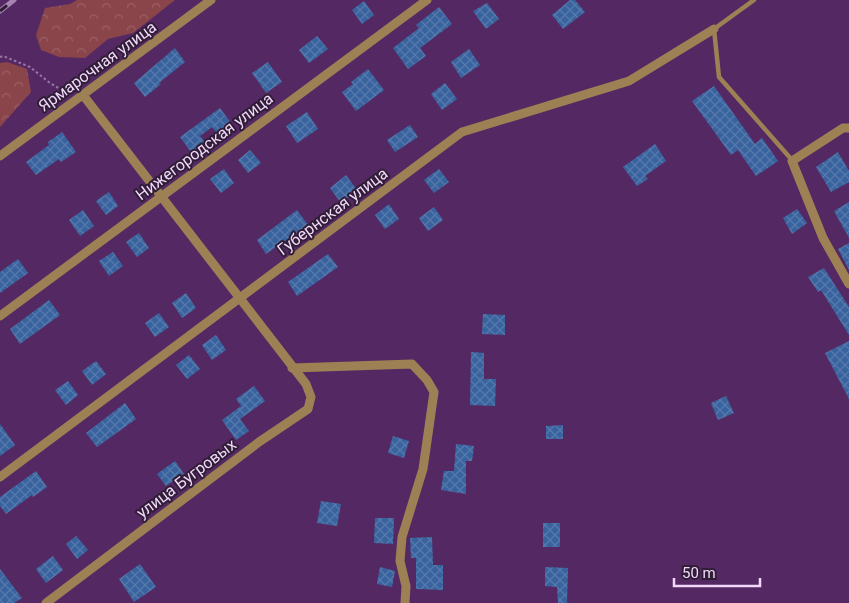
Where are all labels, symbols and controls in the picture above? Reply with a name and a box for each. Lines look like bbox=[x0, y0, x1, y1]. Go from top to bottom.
street label: Ярмарочная улица bbox=[35, 17, 160, 116]
street label: Нижегородская улица bbox=[132, 89, 277, 204]
street label: Губернская улица bbox=[273, 164, 391, 259]
street label: улица Бугровых bbox=[133, 435, 240, 522]
scale bar bbox=[674, 556, 760, 588]
text: 50 m bbox=[682, 564, 716, 582]

